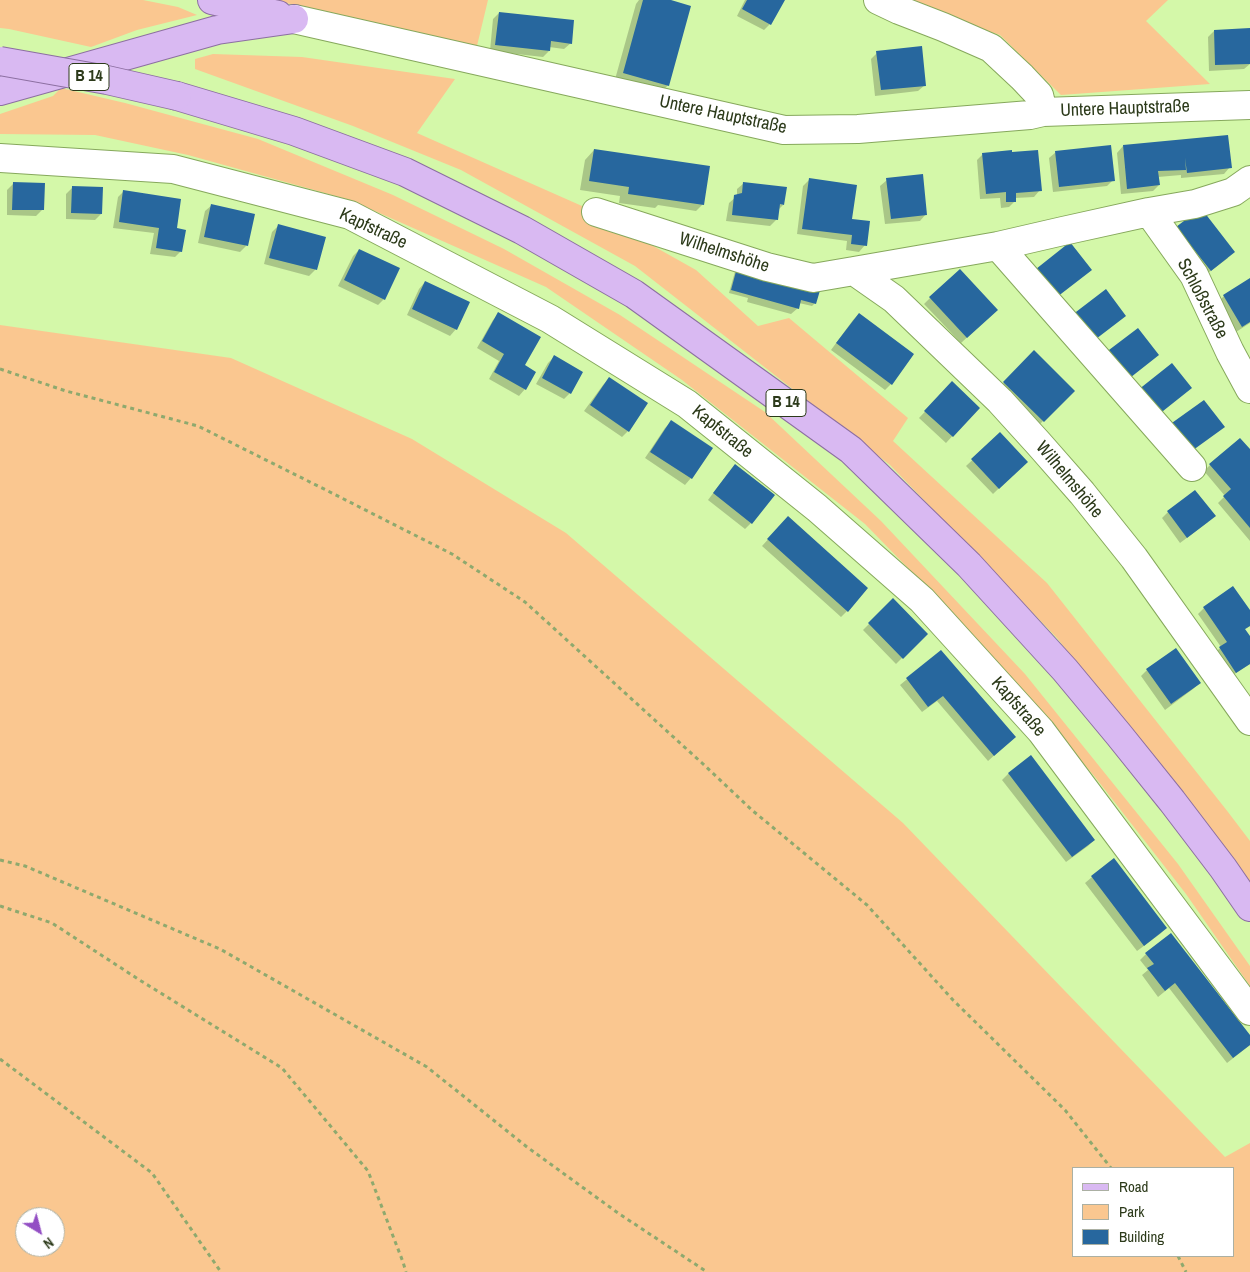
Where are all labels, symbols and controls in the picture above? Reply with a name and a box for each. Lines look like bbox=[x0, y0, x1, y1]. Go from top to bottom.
road number: B 14 bbox=[69, 64, 109, 90]
street label: Untere Hauptstraße bbox=[657, 91, 789, 139]
street label: Untere Hauptstraße bbox=[1060, 96, 1190, 122]
street label: Kapfstraße bbox=[336, 204, 410, 254]
street label: Wilhelmshöhe bbox=[676, 228, 772, 278]
street label: Schloßstraße bbox=[1172, 255, 1232, 343]
road number: B 14 bbox=[766, 389, 806, 416]
street label: Kapfstraße bbox=[687, 401, 757, 463]
street label: Wilhelmshöhe bbox=[1031, 437, 1107, 523]
street label: Kapfstraße bbox=[986, 673, 1050, 741]
legend bbox=[1072, 1167, 1235, 1257]
text: Road bbox=[1119, 1176, 1148, 1197]
text: Park bbox=[1119, 1201, 1144, 1222]
north arrow bbox=[15, 1207, 65, 1257]
text: Building bbox=[1119, 1226, 1164, 1247]
text: N bbox=[40, 1233, 57, 1253]

